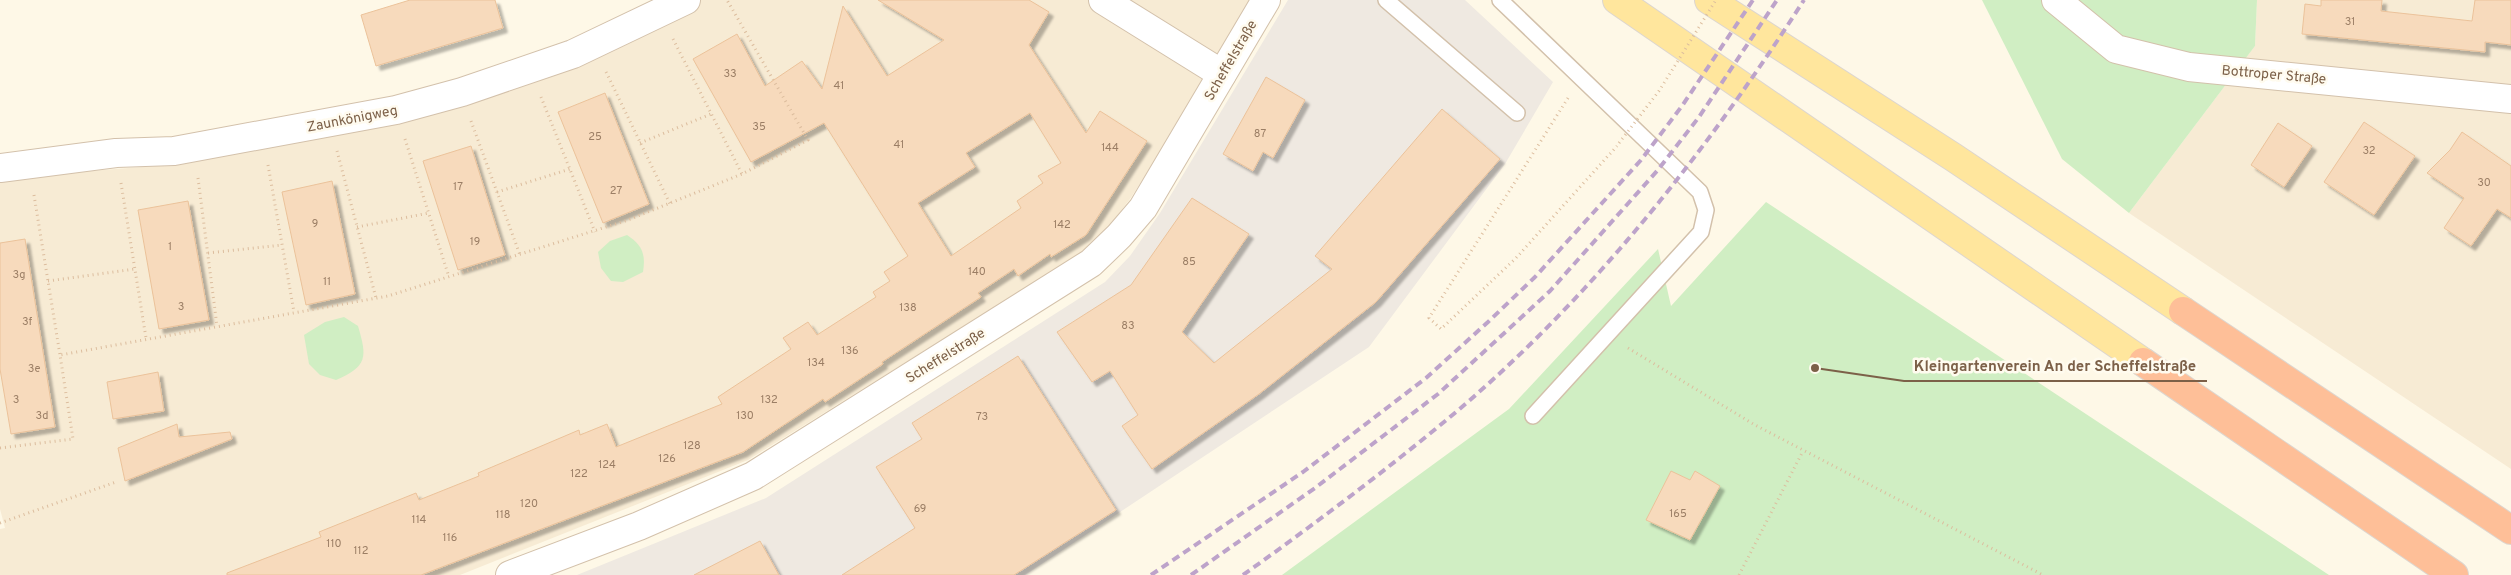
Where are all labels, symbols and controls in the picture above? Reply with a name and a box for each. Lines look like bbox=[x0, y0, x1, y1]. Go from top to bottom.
house number: 31 bbox=[2345, 15, 2355, 29]
street label: Scheffelstraße bbox=[1201, 17, 1261, 104]
street label: Bottroper Straße bbox=[2221, 62, 2327, 89]
house number: 33 bbox=[723, 67, 737, 81]
house number: 41 bbox=[834, 79, 844, 93]
street label: Zaunkönigweg bbox=[305, 102, 399, 137]
house number: 35 bbox=[752, 120, 766, 134]
house number: 87 bbox=[1254, 127, 1266, 141]
house number: 25 bbox=[588, 130, 602, 144]
house number: 41 bbox=[894, 138, 904, 152]
house number: 144 bbox=[1101, 141, 1119, 155]
house number: 32 bbox=[2362, 144, 2376, 158]
house number: 30 bbox=[2477, 176, 2491, 190]
house number: 17 bbox=[453, 180, 463, 194]
house number: 27 bbox=[610, 184, 622, 198]
house number: 9 bbox=[312, 217, 318, 231]
house number: 142 bbox=[1053, 218, 1071, 232]
house number: 19 bbox=[470, 235, 480, 249]
house number: 1 bbox=[168, 240, 172, 254]
house number: 85 bbox=[1182, 255, 1196, 269]
house number: 140 bbox=[968, 265, 986, 279]
house number: 3g bbox=[13, 268, 25, 282]
house number: 11 bbox=[323, 275, 331, 289]
house number: 3 bbox=[178, 300, 184, 314]
house number: 138 bbox=[899, 301, 917, 315]
house number: 3f bbox=[22, 315, 32, 329]
house number: 83 bbox=[1121, 319, 1135, 333]
street label: Scheffelstraße bbox=[903, 325, 989, 387]
house number: 136 bbox=[841, 344, 859, 358]
callout: Kleingartenverein An der Scheffelstraße bbox=[1904, 351, 2207, 381]
house number: 134 bbox=[807, 356, 825, 370]
text: Kleingartenverein An der Scheffelstraße bbox=[1914, 358, 2196, 377]
house number: 3e bbox=[28, 362, 40, 376]
house number: 3 bbox=[13, 393, 19, 407]
house number: 132 bbox=[760, 393, 778, 407]
house number: 3d bbox=[36, 409, 48, 423]
house number: 130 bbox=[736, 409, 754, 423]
house number: 73 bbox=[976, 410, 988, 424]
house number: 128 bbox=[683, 439, 701, 453]
house number: 126 bbox=[658, 452, 676, 466]
house number: 124 bbox=[598, 458, 616, 472]
house number: 122 bbox=[570, 467, 588, 481]
house number: 120 bbox=[520, 497, 538, 511]
house number: 69 bbox=[914, 502, 926, 516]
house number: 165 bbox=[1669, 507, 1687, 521]
house number: 118 bbox=[496, 508, 510, 522]
house number: 114 bbox=[412, 513, 427, 527]
house number: 116 bbox=[443, 531, 457, 545]
house number: 110 bbox=[326, 537, 342, 551]
house number: 112 bbox=[354, 544, 368, 558]

